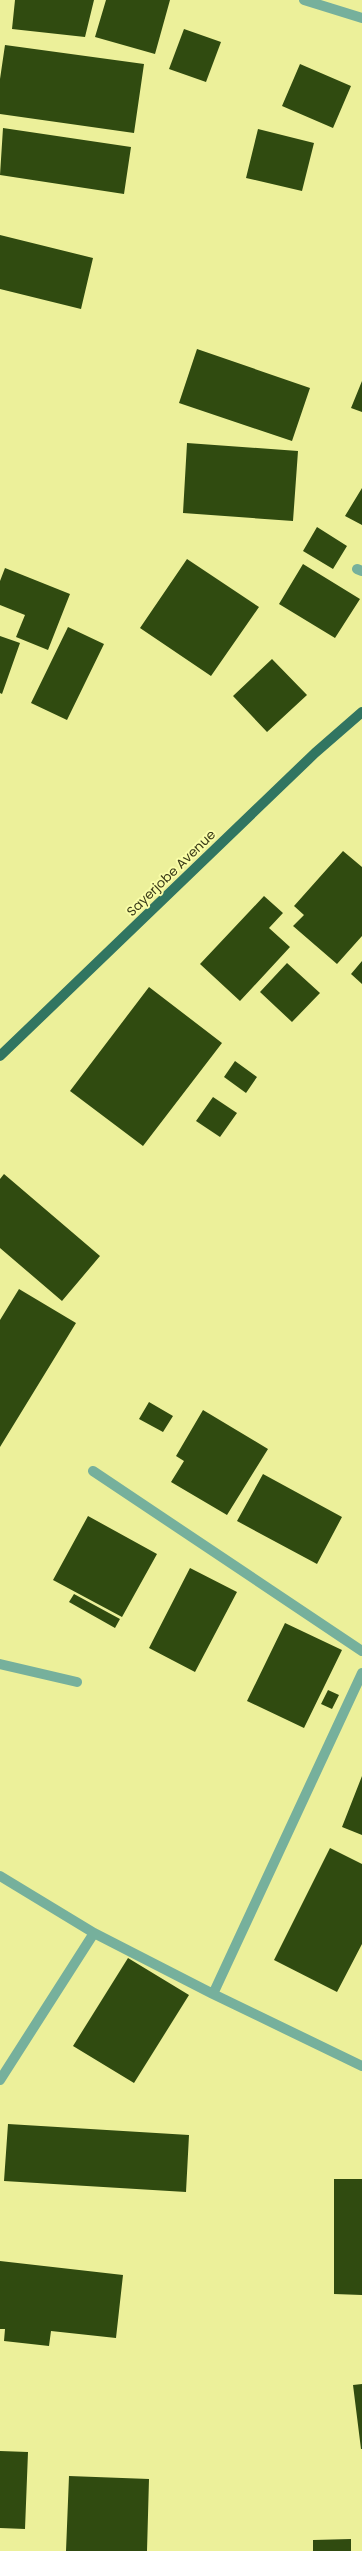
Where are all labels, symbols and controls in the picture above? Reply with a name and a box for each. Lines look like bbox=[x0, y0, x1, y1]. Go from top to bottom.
street label: Sayerjobe Avenue bbox=[122, 825, 220, 921]

